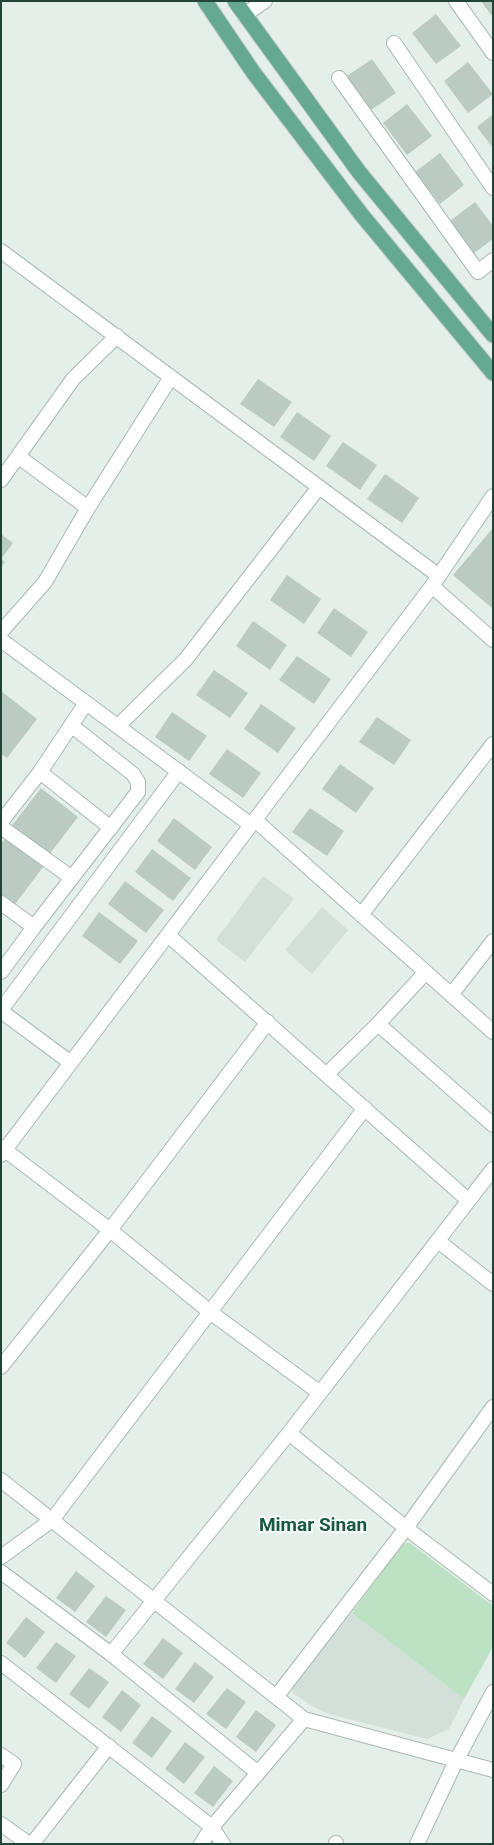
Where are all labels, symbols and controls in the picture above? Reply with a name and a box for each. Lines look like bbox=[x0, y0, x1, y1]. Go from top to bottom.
district label: Mimar Sinan bbox=[259, 1515, 367, 1537]

